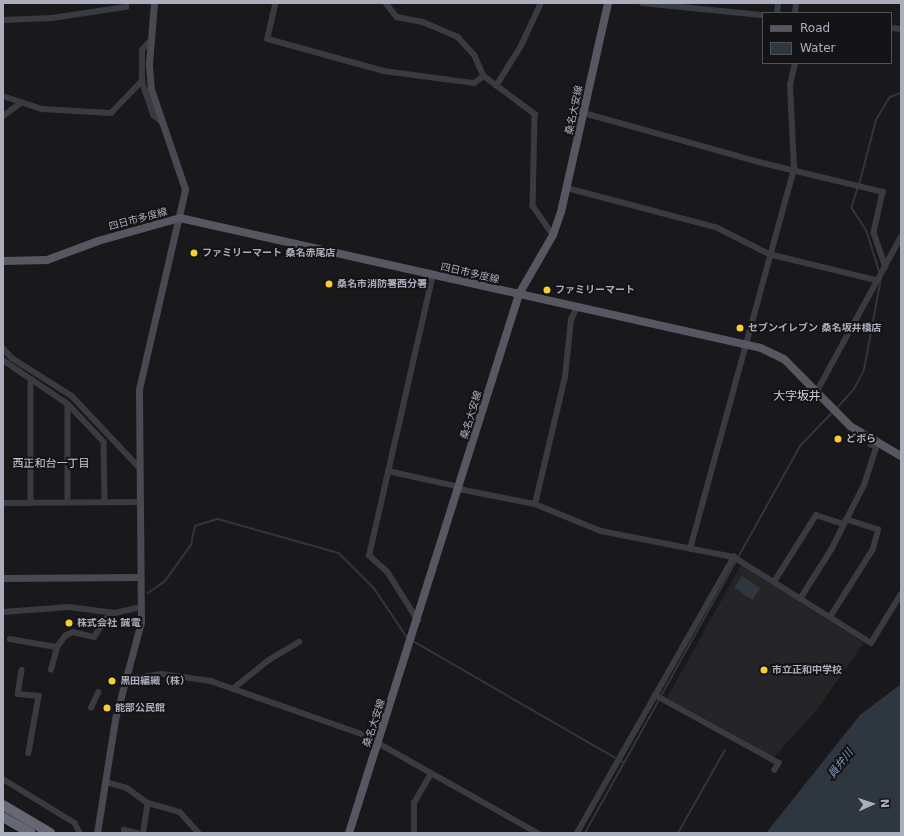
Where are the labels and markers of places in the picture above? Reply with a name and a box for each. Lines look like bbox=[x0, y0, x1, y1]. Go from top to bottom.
place label: ファミリーマート 桑名赤尾店 bbox=[202, 247, 335, 259]
marker: ファミリーマート 桑名赤尾店 bbox=[189, 248, 199, 258]
place label: 桑名市消防署西分署 bbox=[337, 278, 427, 290]
marker: 桑名市消防署西分署 bbox=[324, 279, 334, 289]
place label: ファミリーマート bbox=[555, 284, 635, 296]
marker: ファミリーマート bbox=[542, 285, 552, 295]
place label: セブンイレブン 桑名坂井橋店 bbox=[748, 322, 881, 334]
marker: セブンイレブン 桑名坂井橋店 bbox=[735, 323, 745, 333]
place label: どボら bbox=[846, 433, 876, 445]
marker: どボら bbox=[833, 434, 843, 444]
place label: 株式会社 誠電 bbox=[77, 617, 140, 629]
marker: 株式会社 誠電 bbox=[64, 618, 74, 628]
place label: 市立正和中学校 bbox=[772, 664, 842, 676]
marker: 市立正和中学校 bbox=[759, 665, 769, 675]
place label: 黒田編織（株） bbox=[120, 675, 190, 687]
marker: 黒田編織（株） bbox=[107, 676, 117, 686]
place label: 能部公民館 bbox=[115, 702, 165, 714]
marker: 能部公民館 bbox=[102, 703, 112, 713]

